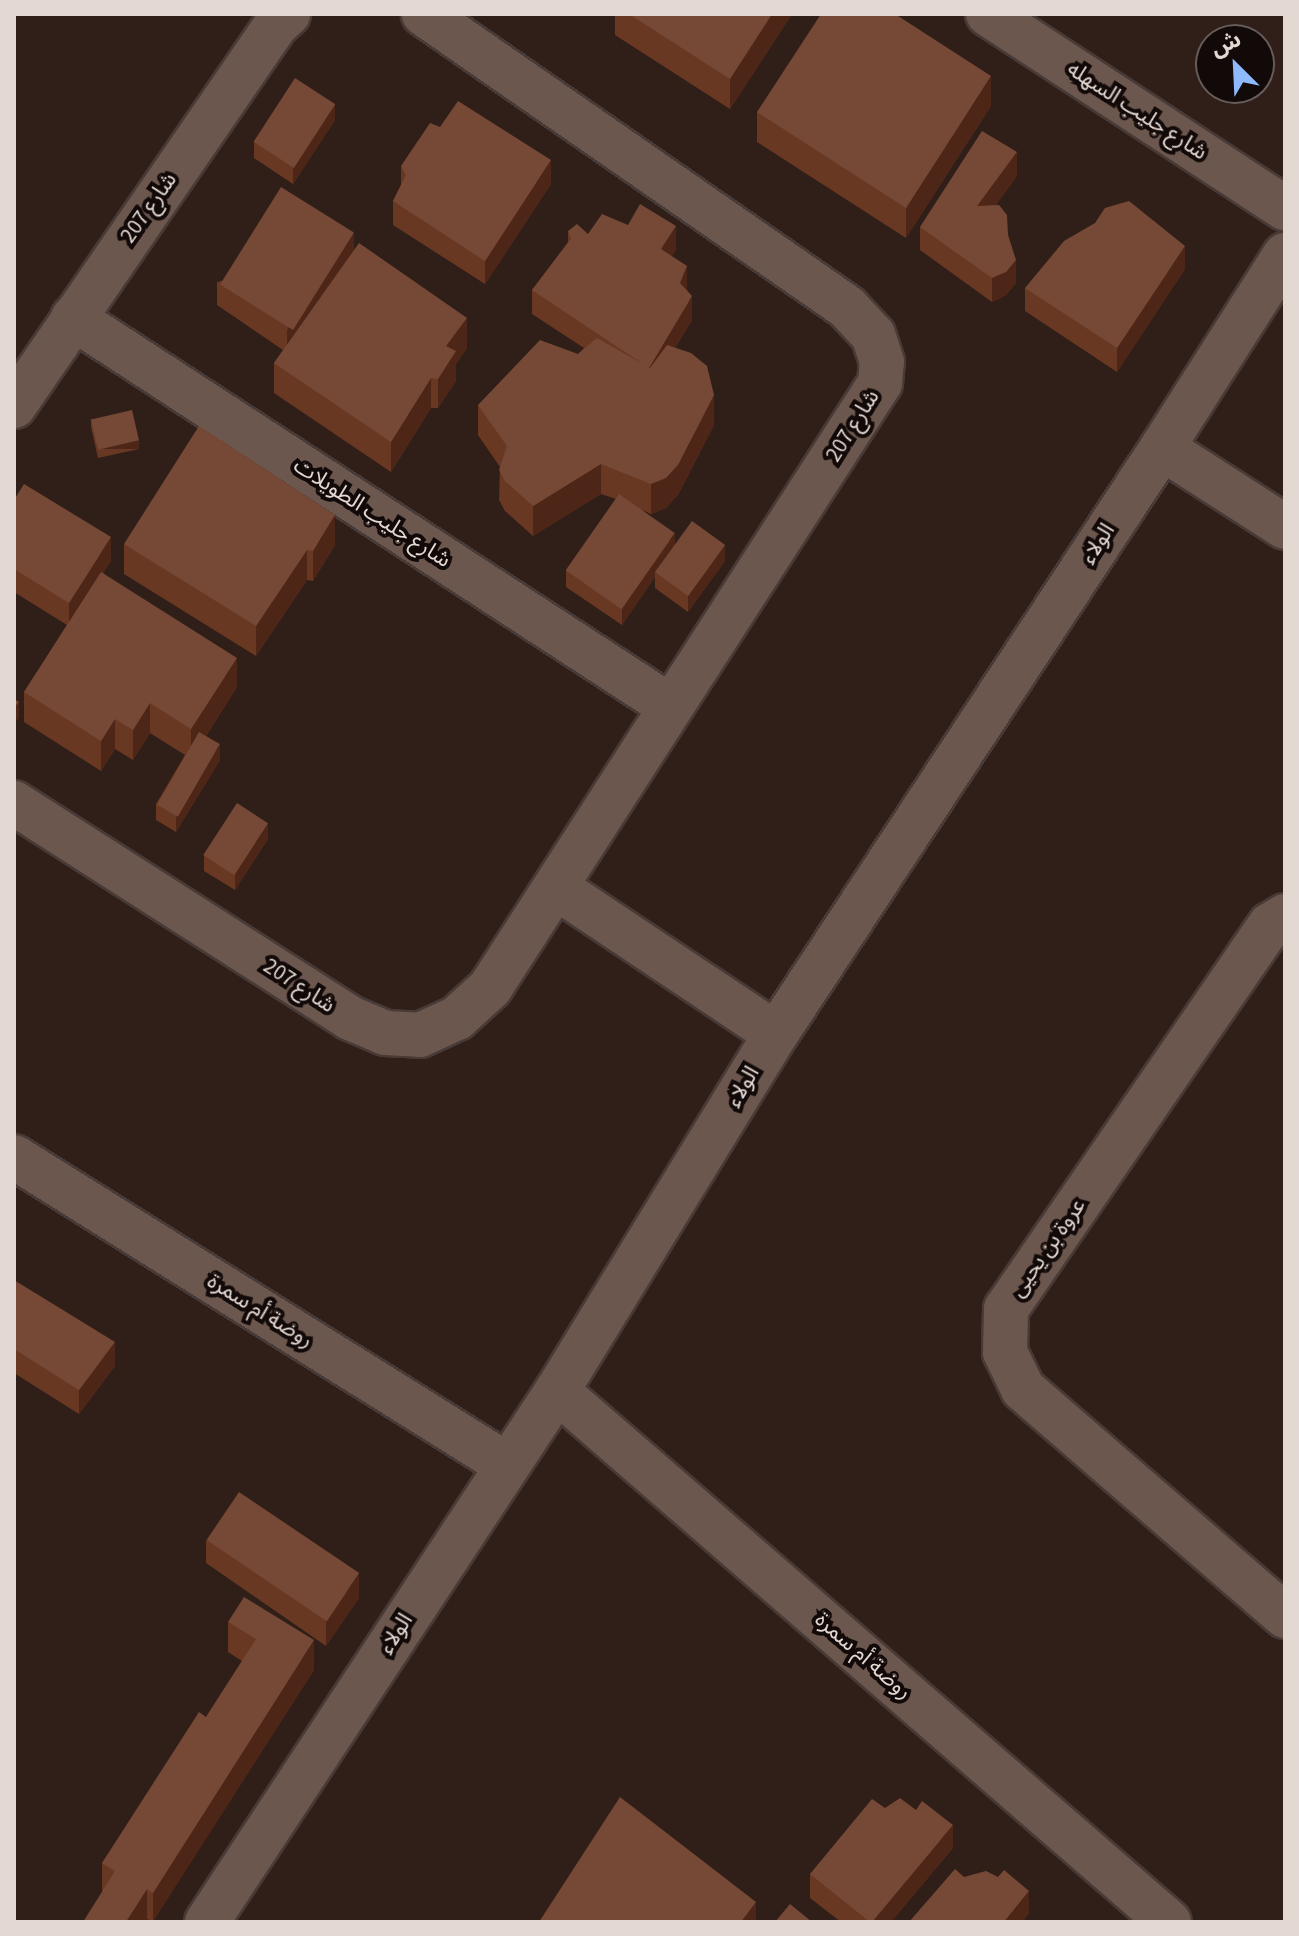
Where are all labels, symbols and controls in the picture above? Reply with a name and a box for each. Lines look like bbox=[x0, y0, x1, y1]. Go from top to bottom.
text: ش bbox=[1206, 23, 1246, 65]
north arrow bbox=[1195, 24, 1275, 104]
street label: شارع جليب السهله bbox=[1062, 56, 1212, 166]
street label: شارع 207 bbox=[115, 168, 183, 248]
street label: شارع 207 bbox=[821, 385, 885, 467]
street label: شارع جليب الطويلات bbox=[288, 452, 456, 574]
street label: الولاء bbox=[1075, 519, 1121, 569]
street label: شارع 207 bbox=[258, 953, 340, 1019]
street label: الولاء bbox=[721, 1062, 765, 1112]
street label: عروة بن يحيى bbox=[1004, 1194, 1092, 1302]
street label: روضة أم سمرة bbox=[202, 1268, 318, 1354]
street label: روضة أم سمرة bbox=[809, 1607, 917, 1705]
street label: الولاء bbox=[373, 1609, 419, 1659]

